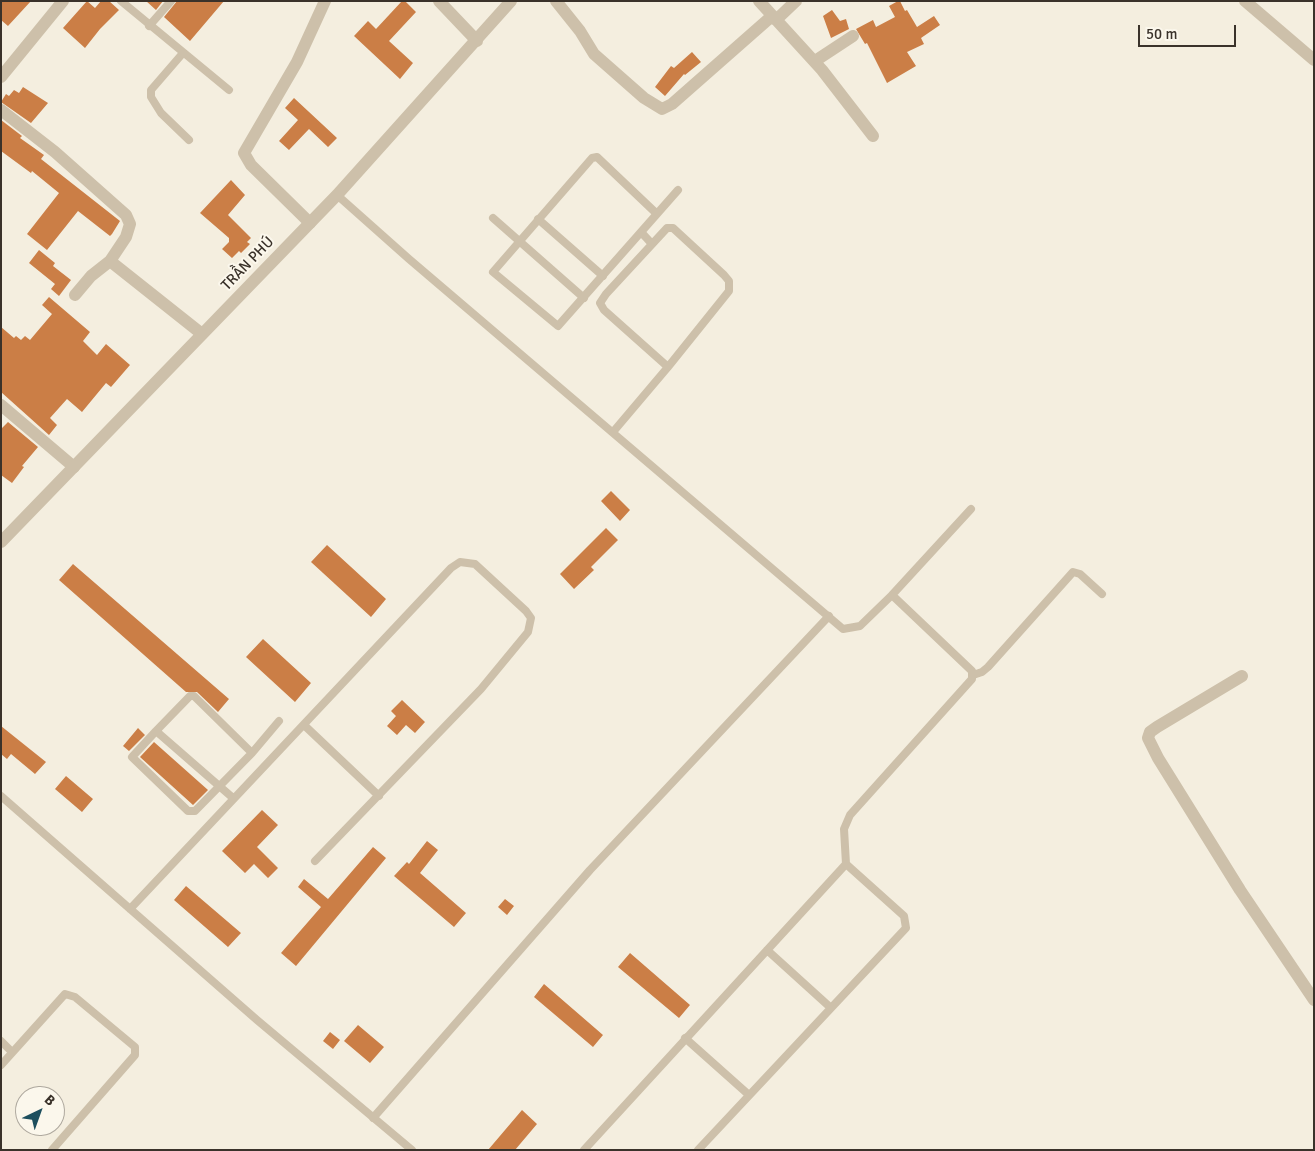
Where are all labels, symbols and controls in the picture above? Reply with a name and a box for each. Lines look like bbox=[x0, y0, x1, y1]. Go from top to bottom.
scale bar bbox=[1140, 15, 1238, 47]
text: 50 m bbox=[1146, 25, 1177, 43]
street label: TRẦN PHÚ bbox=[218, 233, 278, 295]
north arrow bbox=[15, 1086, 65, 1136]
text: B bbox=[41, 1091, 59, 1109]

